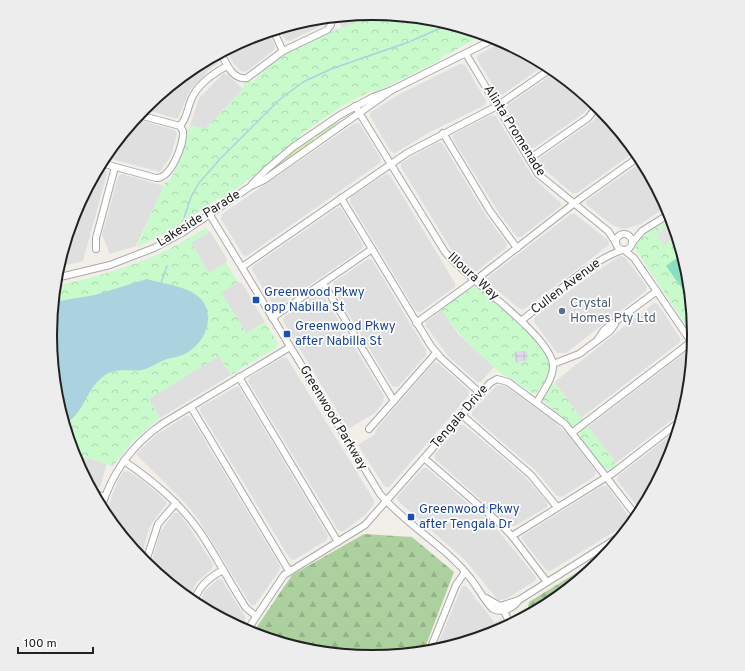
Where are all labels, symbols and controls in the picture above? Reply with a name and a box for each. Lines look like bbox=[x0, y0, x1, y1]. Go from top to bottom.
street label: Alinta Promenade bbox=[480, 82, 548, 180]
street label: Lakeside Parade bbox=[154, 187, 244, 251]
street label: Illoura Way bbox=[444, 250, 502, 304]
street label: Cullen Avenue bbox=[528, 256, 604, 318]
place label: Greenwood Pkwy opp Nabilla St bbox=[264, 285, 365, 316]
marker: Greenwood Pkwy opp Nabilla St bbox=[251, 295, 261, 305]
place label: Crystal Homes Pty Ltd bbox=[570, 296, 656, 327]
marker: Crystal Homes Pty Ltd bbox=[557, 306, 567, 316]
place label: Greenwood Pkwy after Nabilla St bbox=[295, 319, 396, 350]
marker: Greenwood Pkwy after Nabilla St bbox=[282, 329, 292, 339]
street label: Greenwood Parkway bbox=[295, 363, 371, 473]
street label: Tengala Drive bbox=[428, 382, 492, 452]
place label: Greenwood Pkwy after Tengala Dr bbox=[419, 502, 520, 533]
marker: Greenwood Pkwy after Tengala Dr bbox=[406, 512, 416, 522]
scale bar bbox=[18, 629, 93, 655]
text: 100 m bbox=[24, 636, 57, 652]

